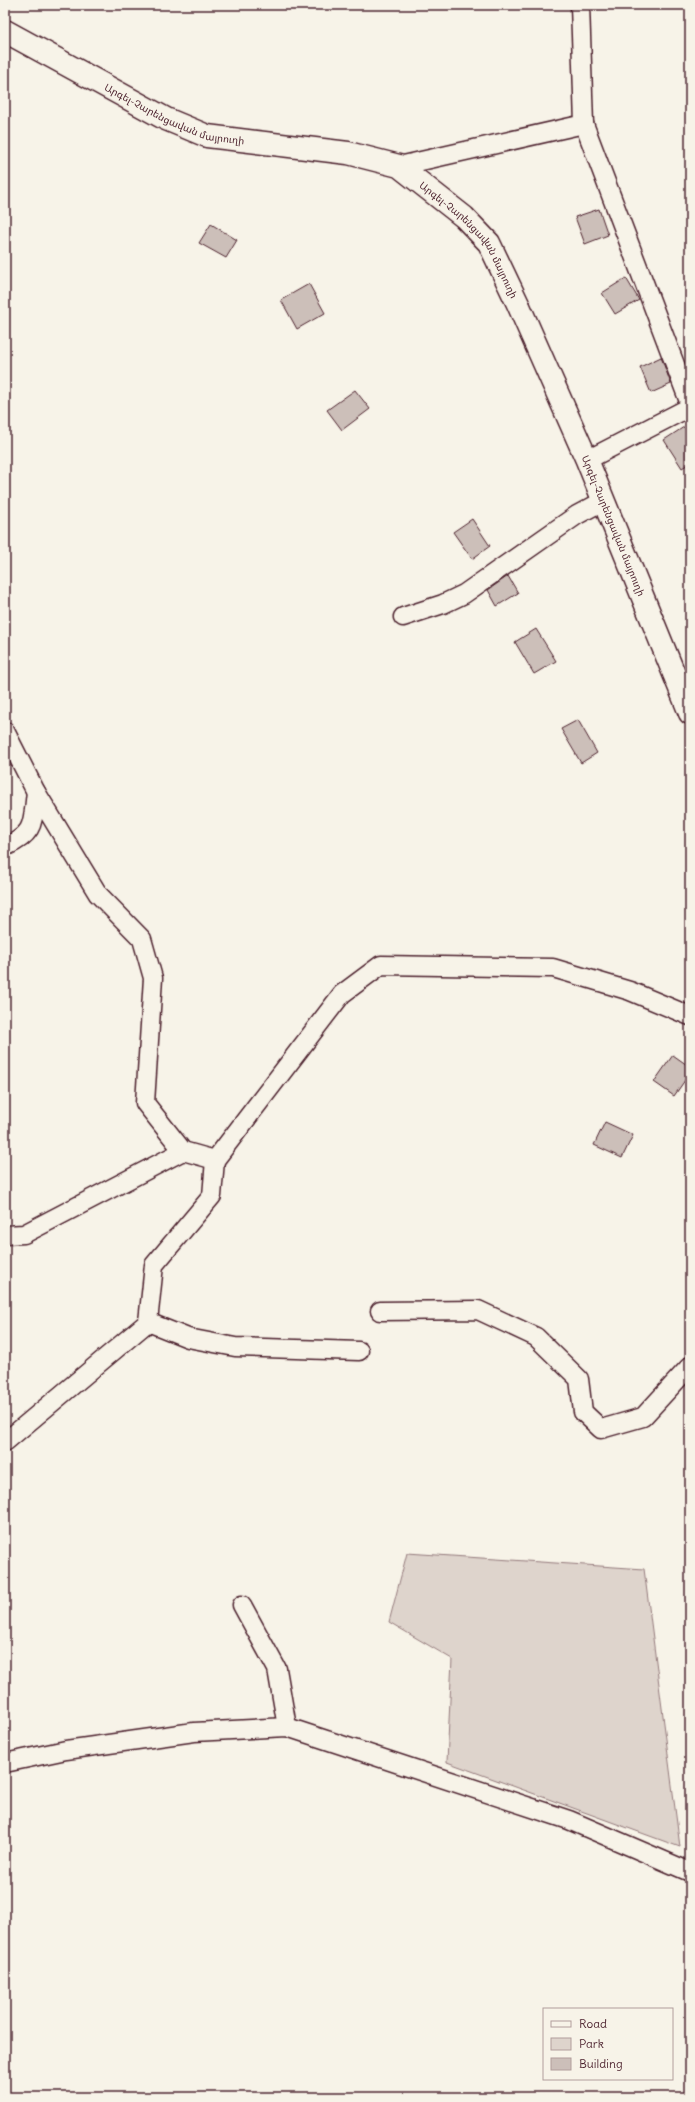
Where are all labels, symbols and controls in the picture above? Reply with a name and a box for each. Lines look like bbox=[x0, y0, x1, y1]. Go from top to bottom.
street label: Արգել-Չարենցավան մայրուղի bbox=[102, 81, 245, 147]
street label: Արգել-Չարենցավան մայրուղի bbox=[417, 179, 520, 301]
street label: Արգել-Չարենցավան մայրուղի bbox=[579, 453, 648, 598]
legend bbox=[543, 2008, 673, 2080]
text: Road bbox=[579, 2016, 607, 2031]
text: Park bbox=[579, 2036, 604, 2051]
text: Building bbox=[579, 2056, 623, 2071]

